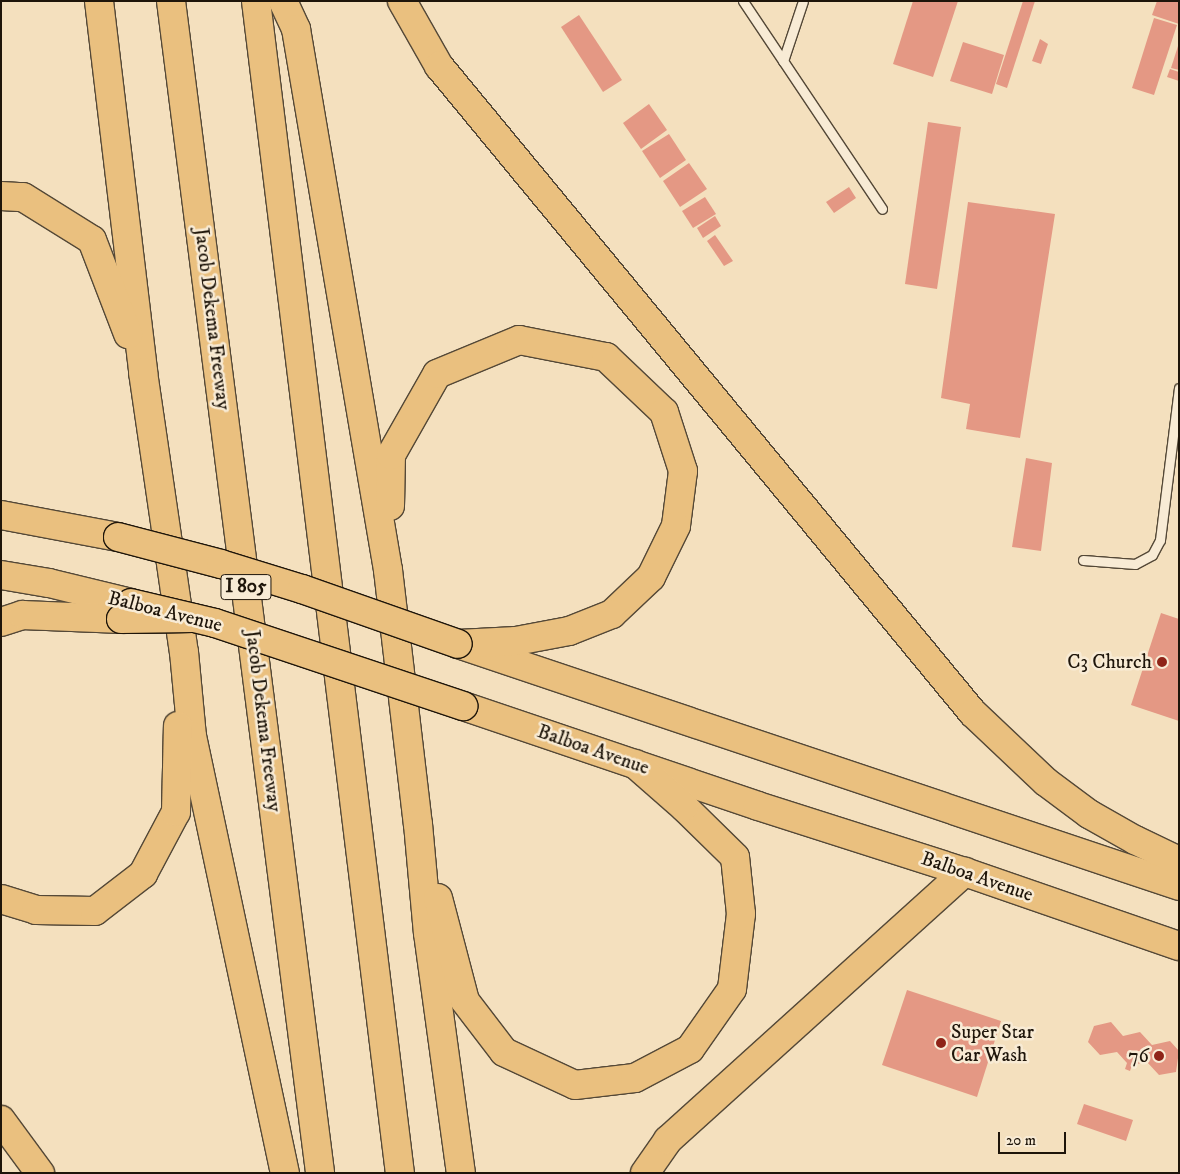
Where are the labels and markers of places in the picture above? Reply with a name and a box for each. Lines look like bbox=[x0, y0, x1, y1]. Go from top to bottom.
place label: C3 Church bbox=[1067, 650, 1152, 674]
marker: C3 Church bbox=[1156, 656, 1168, 668]
place label: Super Star Car Wash bbox=[951, 1020, 1034, 1067]
marker: Super Star Car Wash bbox=[935, 1037, 947, 1049]
place label: 76 bbox=[1128, 1044, 1149, 1068]
marker: 76 bbox=[1153, 1050, 1165, 1062]

